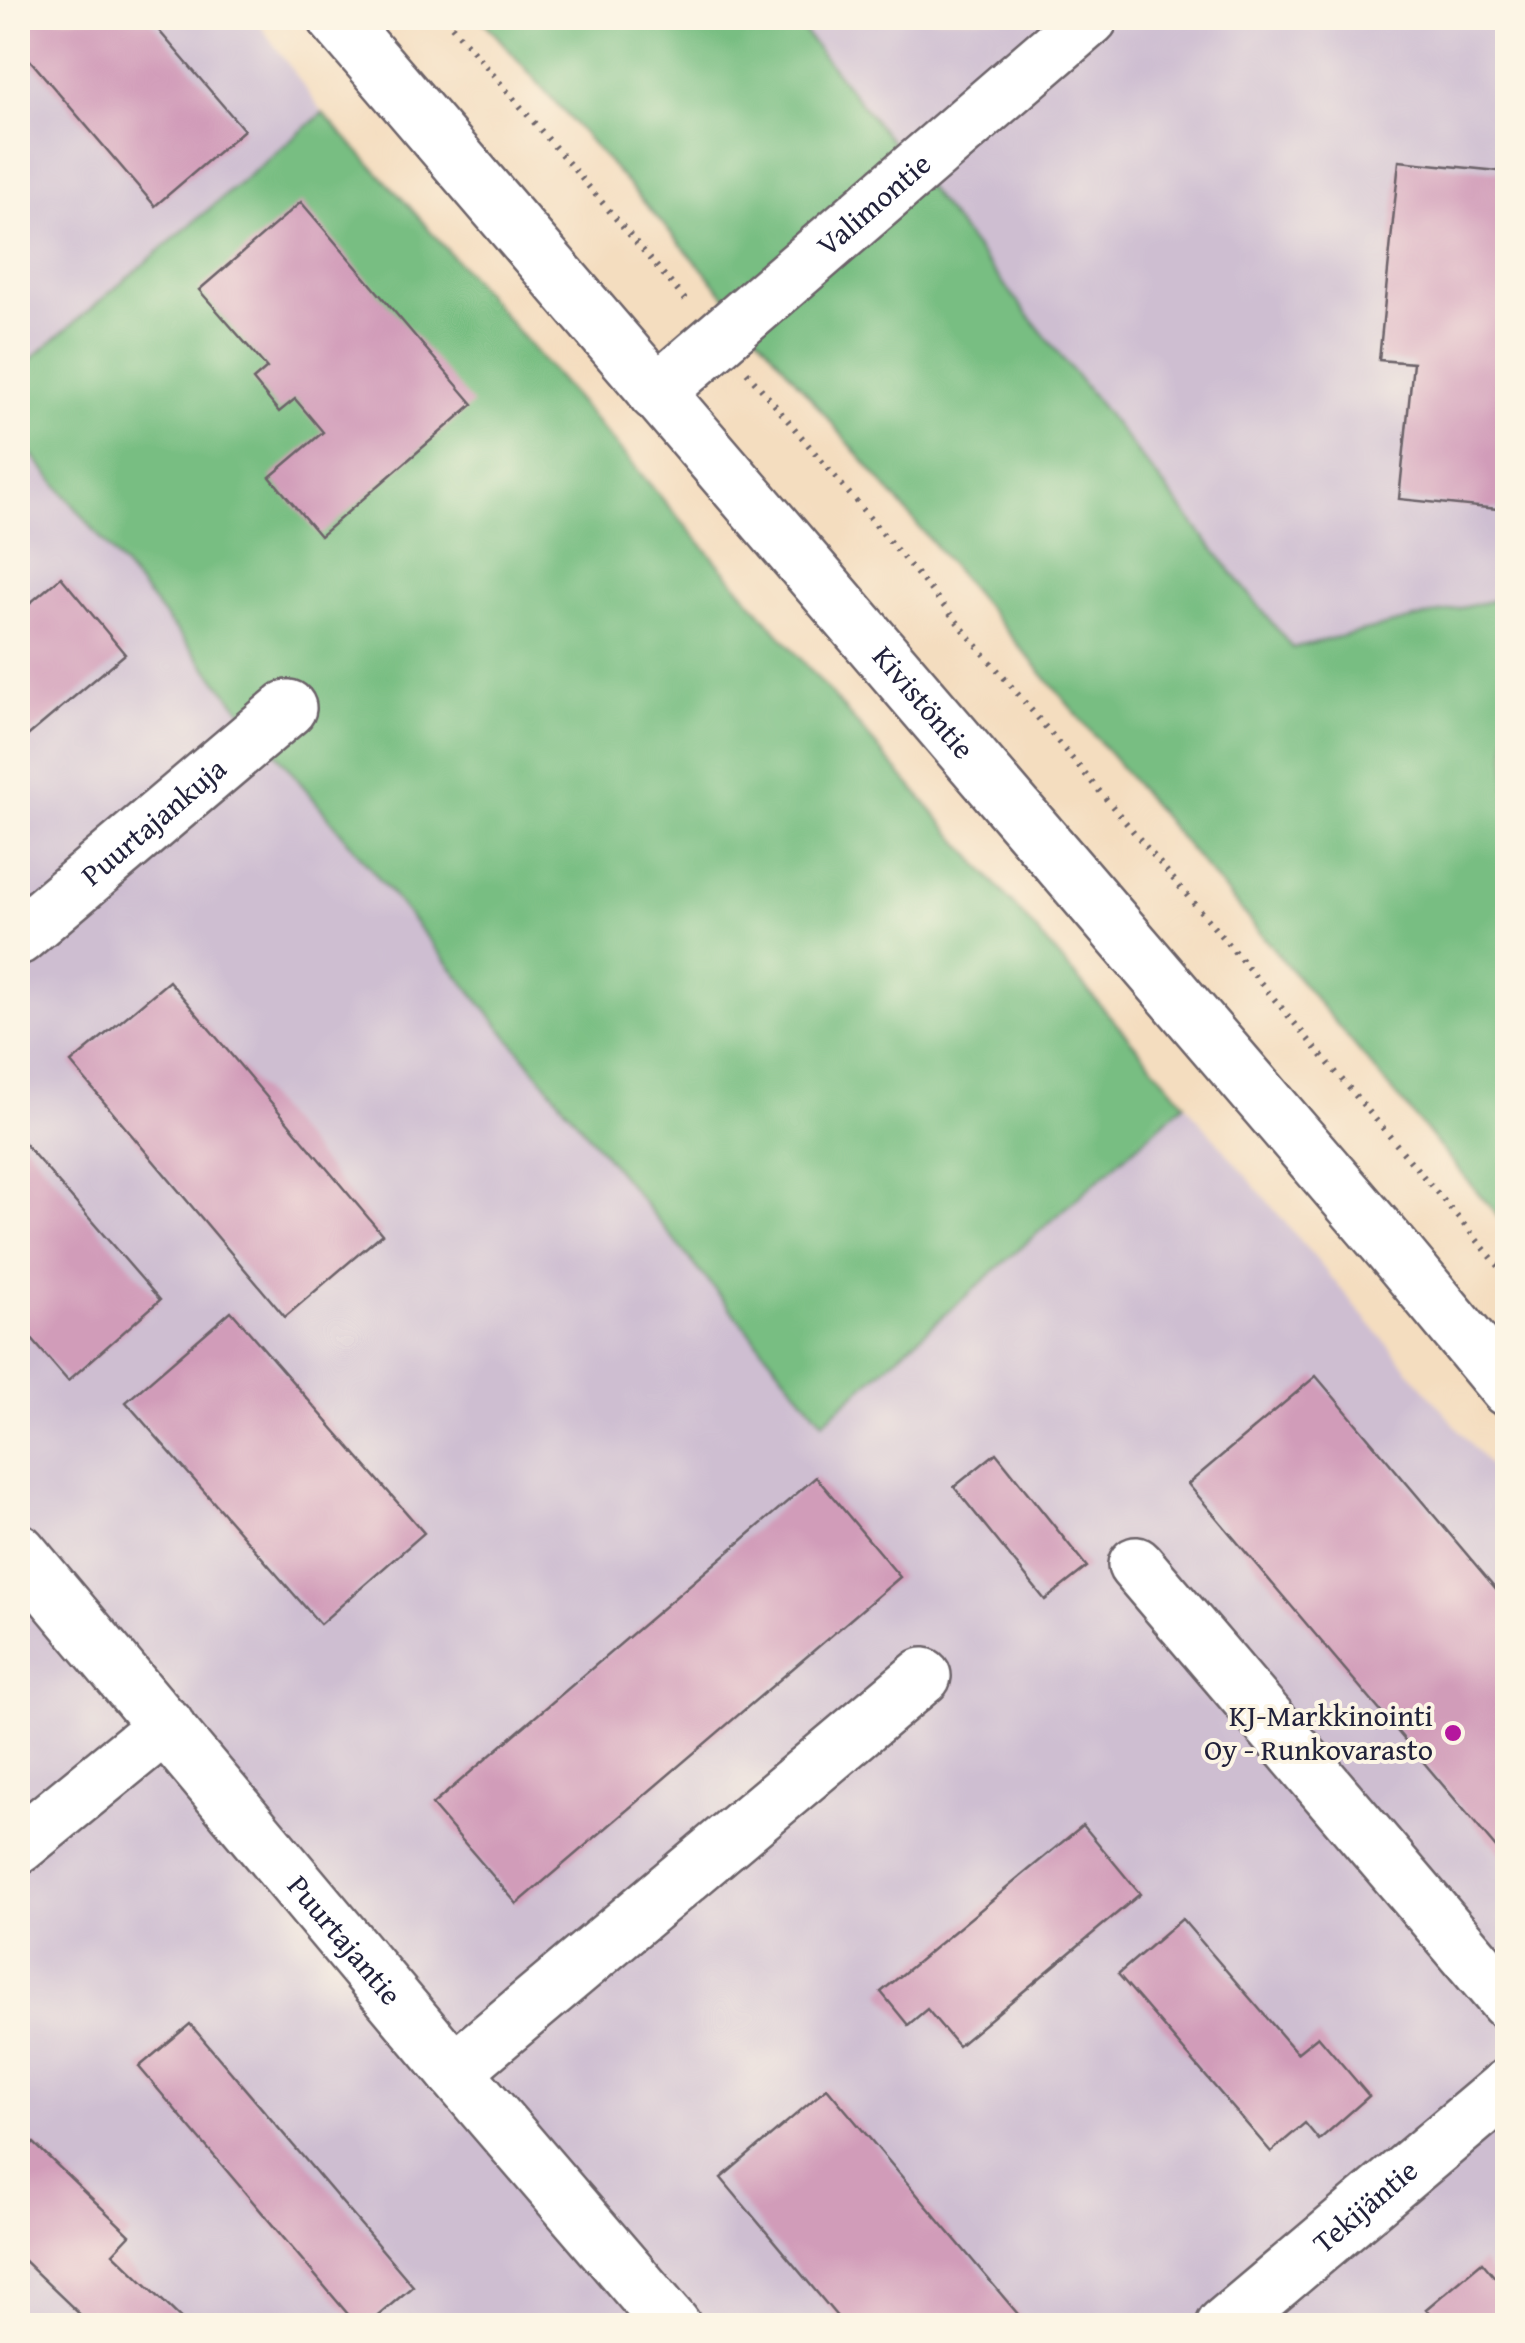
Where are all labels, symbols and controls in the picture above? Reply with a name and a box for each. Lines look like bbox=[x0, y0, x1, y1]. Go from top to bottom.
street label: Valimontie bbox=[806, 142, 940, 266]
street label: Kivistöntie bbox=[863, 635, 985, 768]
street label: Puurtajankuja bbox=[71, 747, 235, 896]
place label: KJ-Markkinointi Oy - Runkovarasto bbox=[1204, 1693, 1433, 1771]
marker: KJ-Markkinointi Oy - Runkovarasto bbox=[1442, 1722, 1464, 1744]
street label: Puurtajantie bbox=[278, 1865, 413, 2014]
street label: Tekijäntie bbox=[1302, 2148, 1427, 2263]

